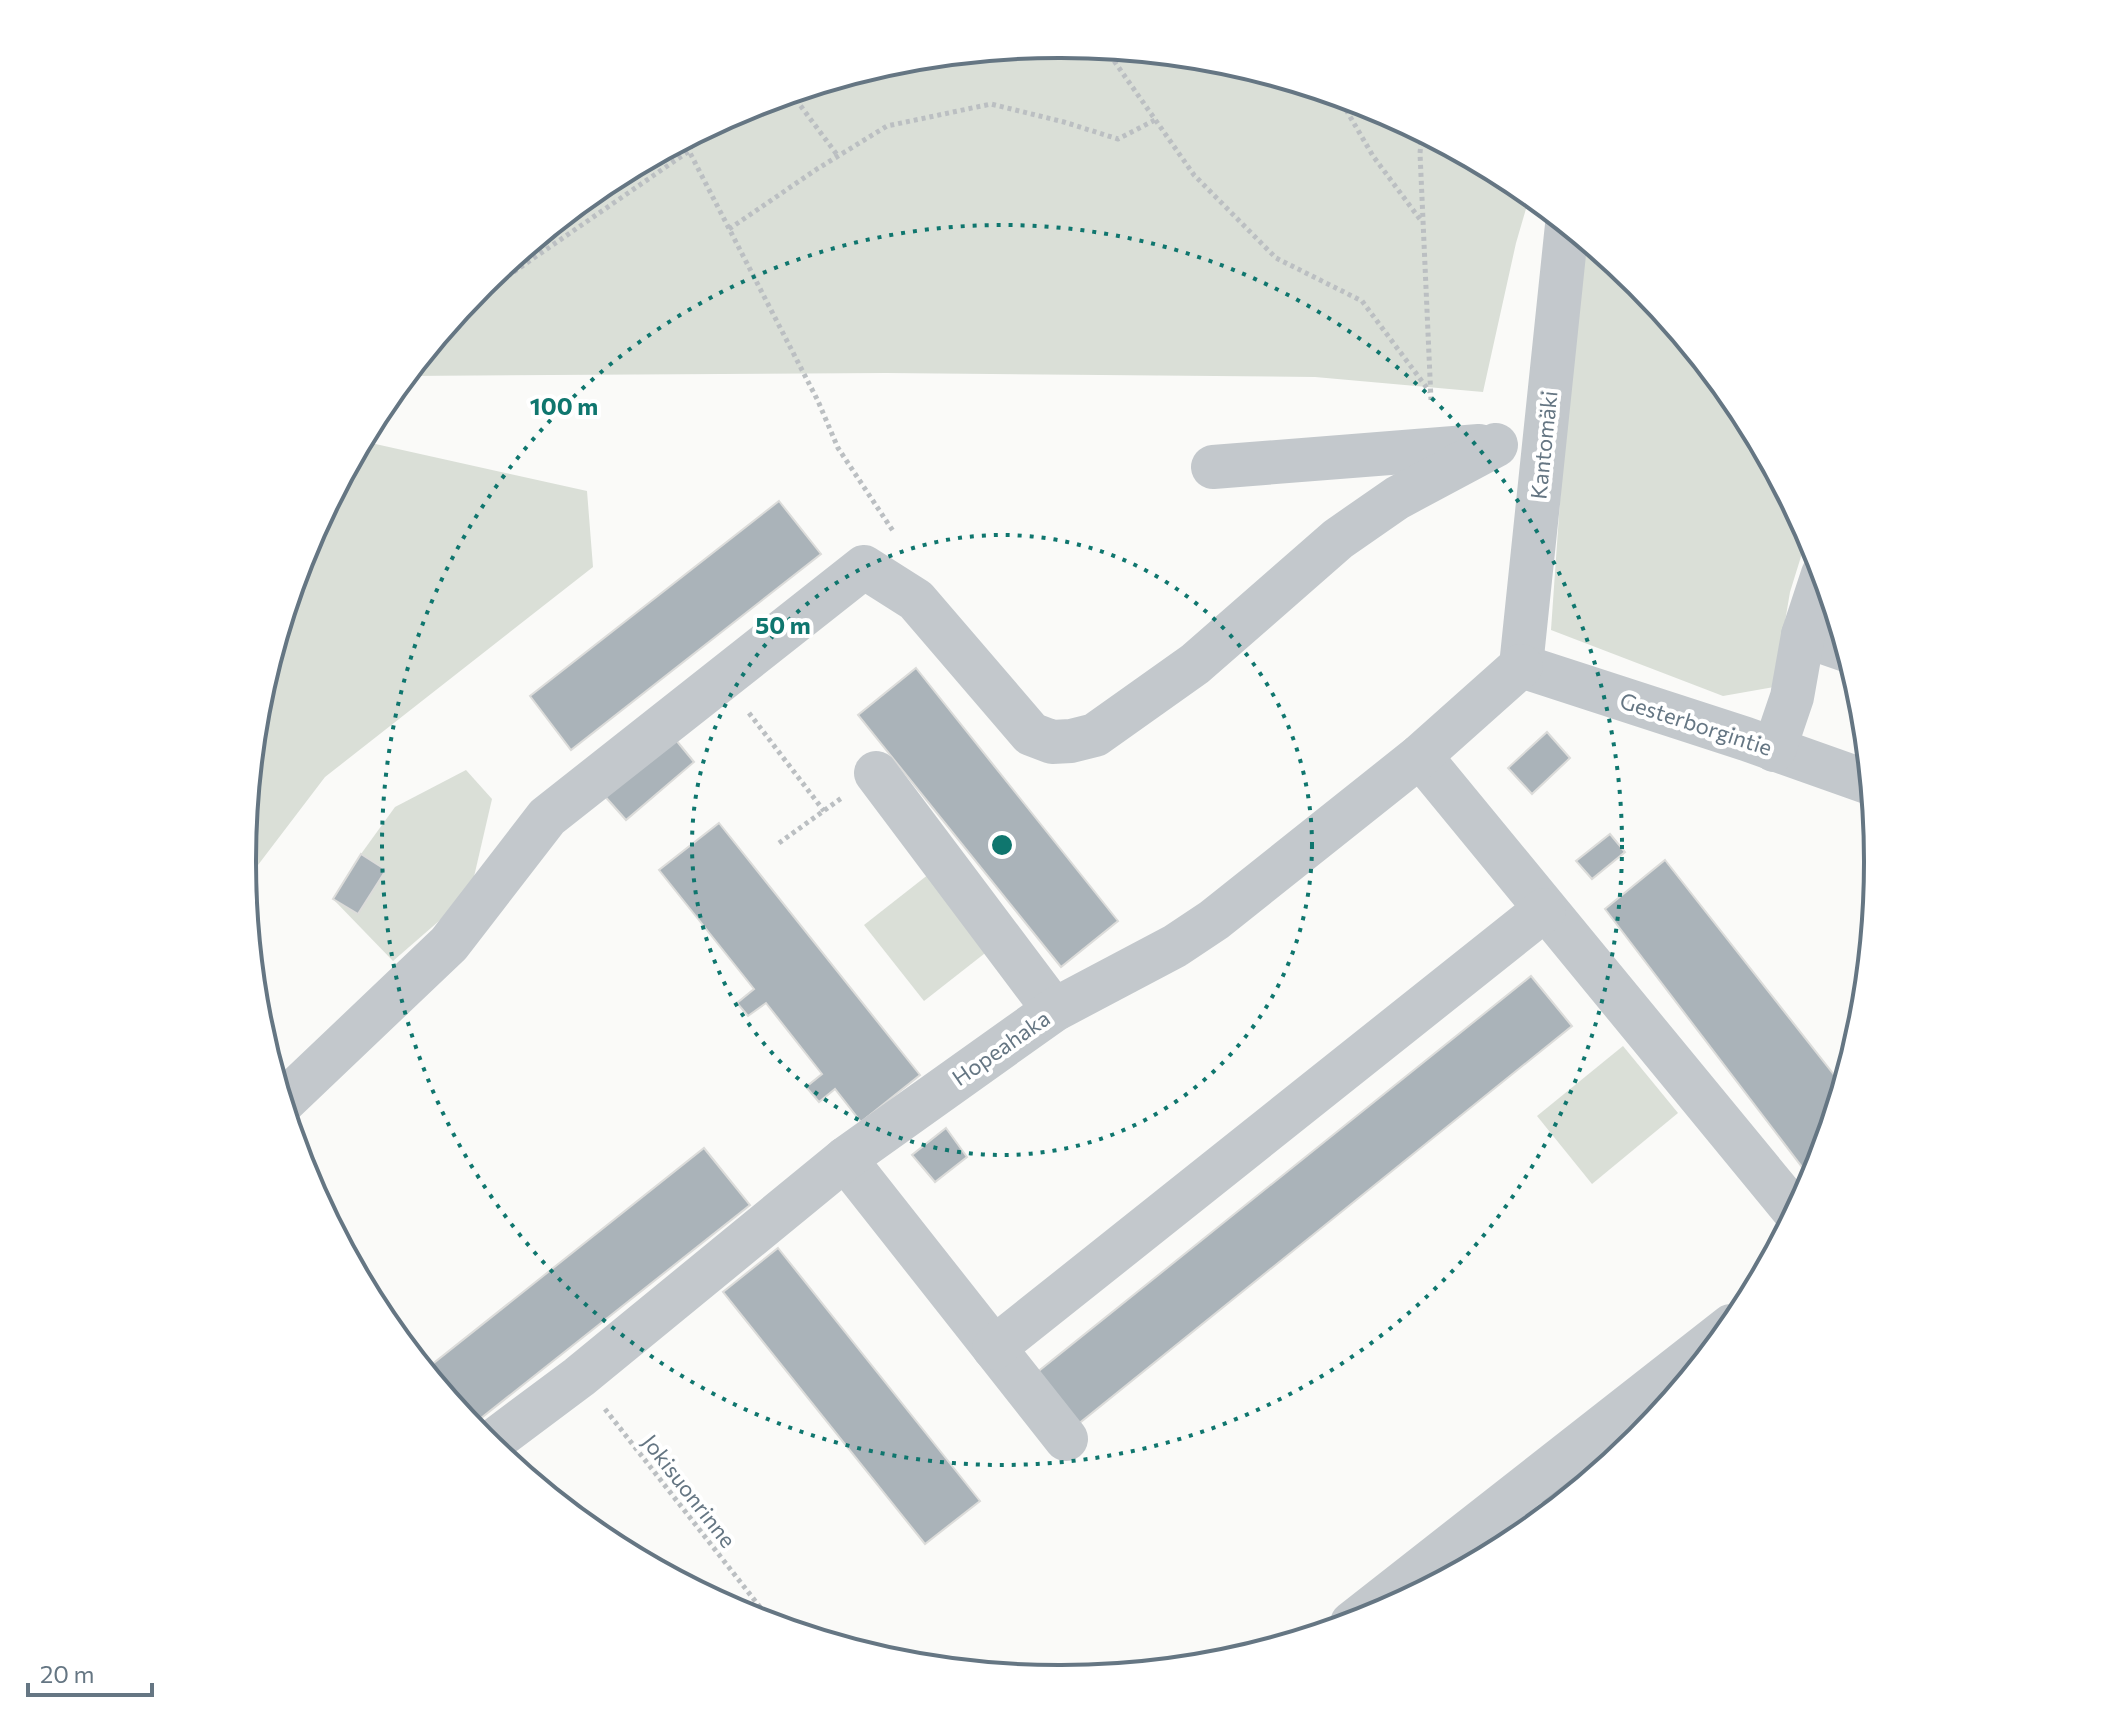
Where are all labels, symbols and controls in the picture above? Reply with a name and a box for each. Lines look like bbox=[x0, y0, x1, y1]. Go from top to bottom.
street label: Kantomäki bbox=[1524, 389, 1563, 501]
text: 100 m bbox=[530, 391, 598, 420]
text: 50 m bbox=[755, 610, 811, 639]
street label: Gesterborgintie bbox=[1617, 686, 1776, 761]
centre of rings bbox=[988, 831, 1016, 859]
street label: Hopeahaka bbox=[947, 1004, 1055, 1091]
street label: Jokisuonrinne bbox=[637, 1429, 742, 1553]
scale bar bbox=[28, 1647, 152, 1697]
text: 20 m bbox=[40, 1659, 94, 1688]

